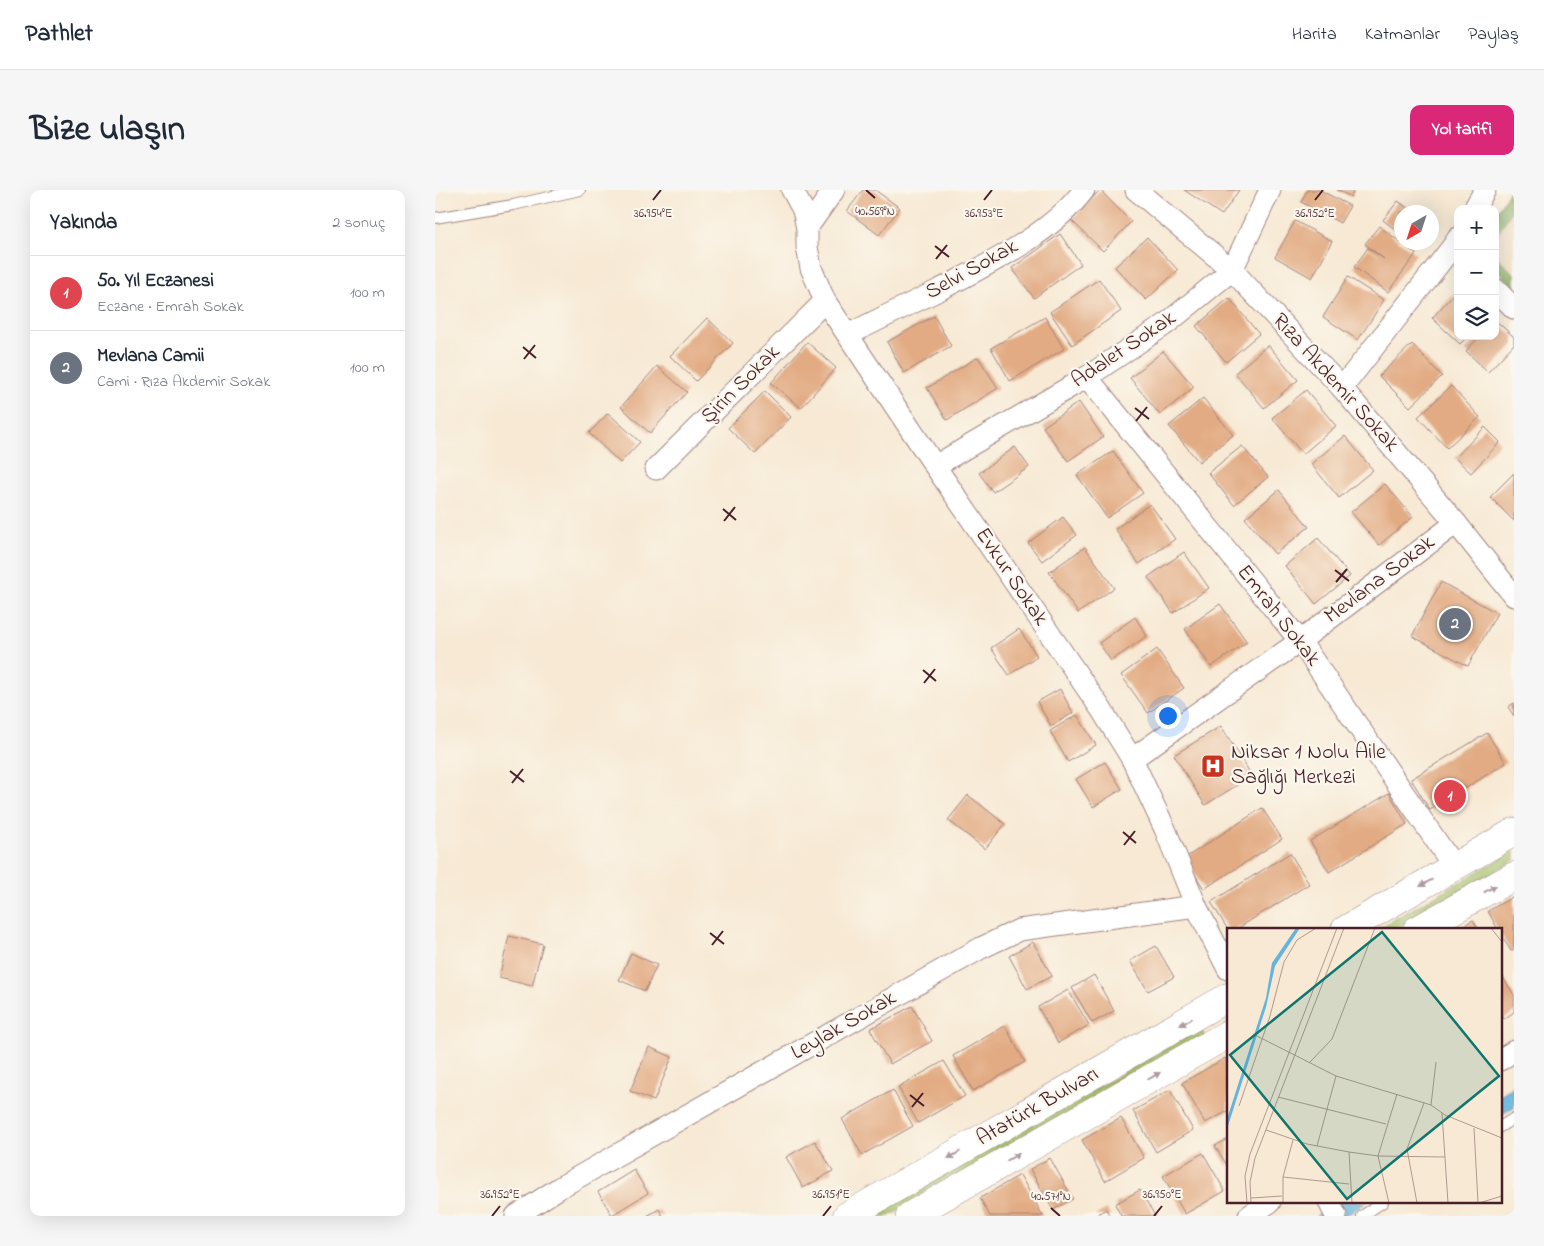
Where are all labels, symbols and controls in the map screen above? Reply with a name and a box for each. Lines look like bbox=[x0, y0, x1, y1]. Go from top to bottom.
text: Pathlet bbox=[25, 17, 93, 52]
text: Harita bbox=[1292, 22, 1337, 48]
text: Katmanlar bbox=[1365, 22, 1440, 48]
text: Paylaş bbox=[1468, 22, 1519, 48]
text: Bize ulaşın bbox=[30, 105, 185, 156]
button: Yol tarifi bbox=[1410, 105, 1514, 155]
text: 40.569°N bbox=[855, 203, 895, 221]
text: 36.954°E bbox=[634, 205, 672, 223]
text: 36.953°E bbox=[965, 205, 1003, 223]
text: 36.952°E bbox=[1295, 205, 1335, 223]
north arrow bbox=[1394, 205, 1439, 250]
map controls bbox=[1454, 205, 1499, 340]
button: + bbox=[1454, 205, 1499, 250]
text: Yakında bbox=[50, 208, 117, 238]
text: 2 sonuç bbox=[332, 211, 385, 235]
street label: Selvi Sokak bbox=[920, 231, 1025, 309]
button: − bbox=[1454, 250, 1499, 295]
text: 50. Yıl Eczanesi bbox=[97, 268, 214, 295]
text: 1 bbox=[63, 281, 69, 305]
text: 100 m bbox=[350, 281, 385, 305]
text: Eczane · Emrah Sokak bbox=[97, 295, 244, 319]
button: layers bbox=[1454, 295, 1499, 340]
street label: Adalet Sokak bbox=[1065, 303, 1183, 397]
street label: Rıza Akdemir Sokak bbox=[1264, 306, 1407, 460]
street label: Şirin Sokak bbox=[694, 338, 788, 432]
text: Mevlana Camii bbox=[97, 343, 204, 370]
text: 2 bbox=[62, 356, 70, 380]
text: 100 m bbox=[350, 356, 385, 380]
text: Cami · Rıza Akdemir Sokak bbox=[97, 370, 270, 394]
street label: Evkur Sokak bbox=[966, 521, 1056, 633]
street label: Mevlana Sokak bbox=[1318, 527, 1442, 632]
street label: Emrah Sokak bbox=[1228, 558, 1328, 674]
pin: 2 bbox=[1439, 605, 1471, 643]
your location bbox=[1155, 703, 1181, 729]
place label: Niksar 1 Nolu Aile Sağlığı Merkezi bbox=[1231, 737, 1386, 795]
hospital icon: Niksar 1 Nolu Aile Sağlığı Merkezi bbox=[1200, 753, 1226, 779]
pin: 1 bbox=[1434, 777, 1466, 815]
one-way arrow bbox=[1420, 878, 1433, 887]
one-way arrow bbox=[1484, 885, 1497, 894]
inset map bbox=[1227, 928, 1501, 1204]
street label: Leylak Sokak bbox=[785, 983, 903, 1070]
one-way arrow bbox=[1179, 1017, 1192, 1026]
street label: Atatürk Bulvarı bbox=[971, 1059, 1105, 1155]
one-way arrow bbox=[1147, 1072, 1162, 1080]
one-way arrow bbox=[946, 1151, 961, 1159]
one-way arrow bbox=[1006, 1153, 1021, 1161]
text: 36.952°E bbox=[480, 1186, 520, 1204]
text: 36.951°E bbox=[812, 1186, 850, 1204]
text: 36.950°E bbox=[1143, 1186, 1181, 1204]
text: 40.571°N bbox=[1031, 1188, 1071, 1206]

